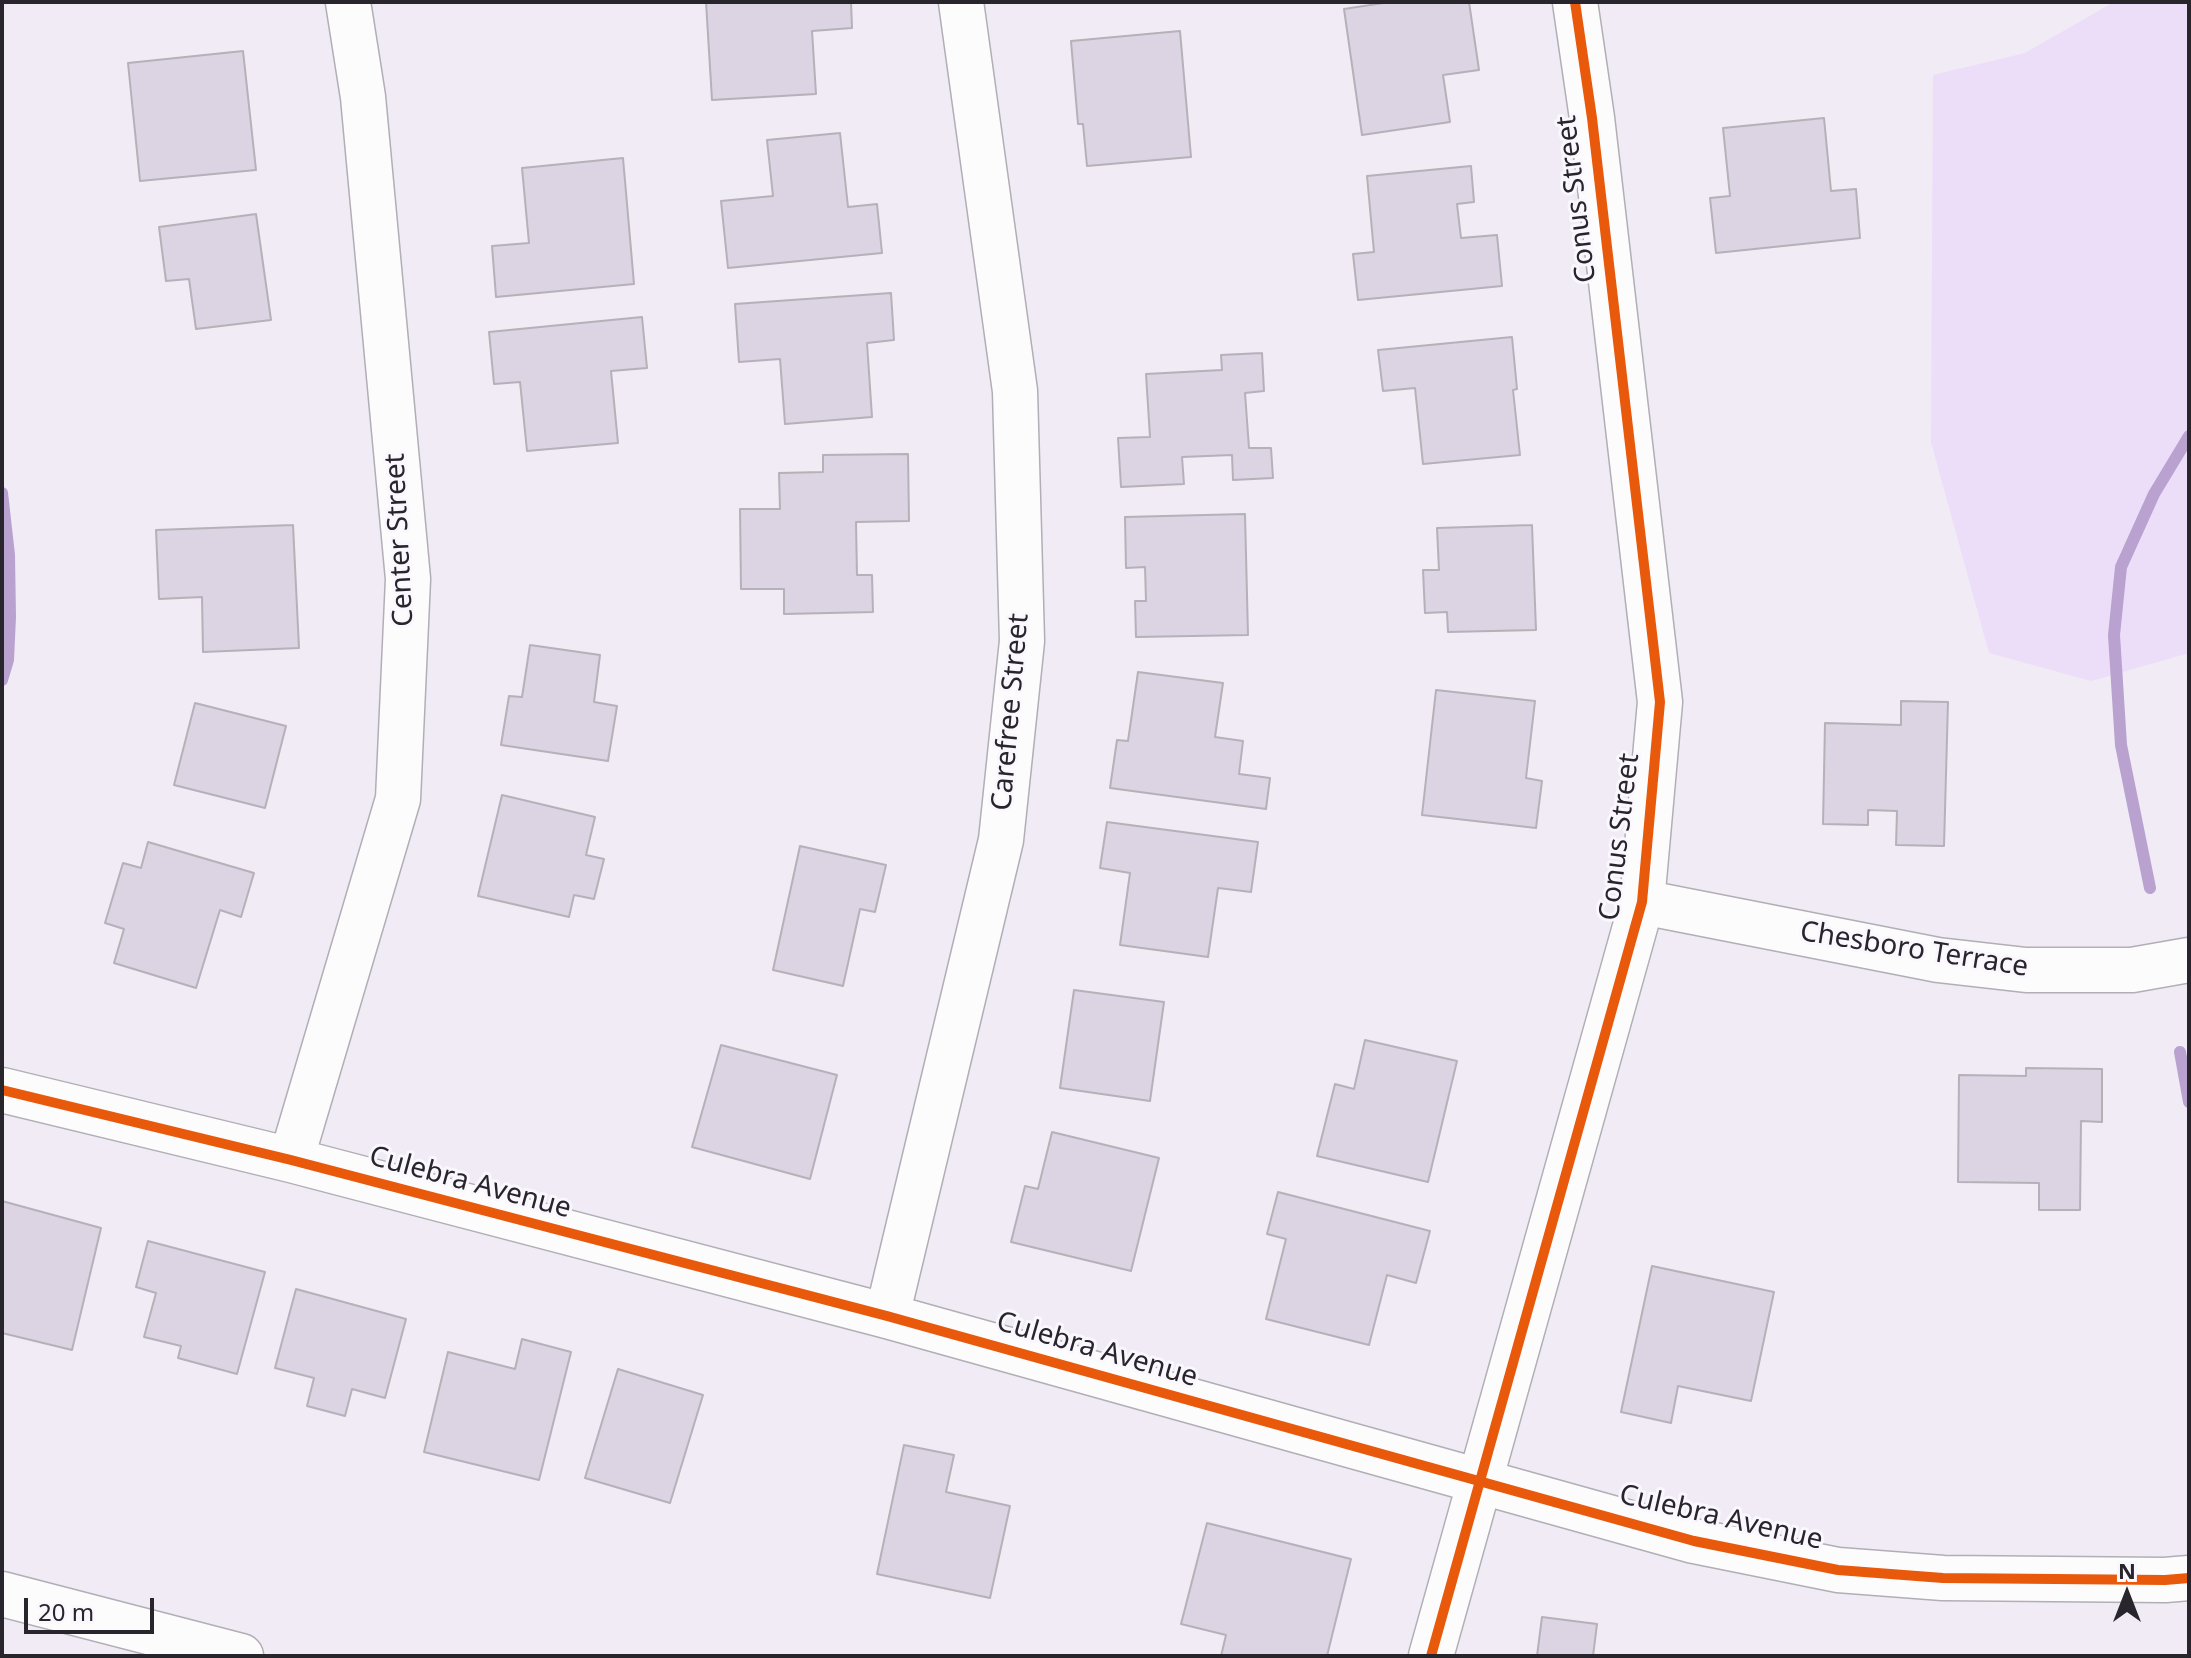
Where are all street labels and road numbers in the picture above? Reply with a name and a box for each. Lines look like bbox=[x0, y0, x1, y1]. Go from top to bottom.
street label: Conus Street bbox=[1550, 114, 1604, 284]
street label: Center Street bbox=[379, 452, 421, 628]
street label: Carefree Street bbox=[986, 612, 1036, 812]
street label: Conus Street bbox=[1593, 752, 1647, 922]
street label: Chesboro Terrace bbox=[1798, 915, 2030, 985]
street label: Culebra Avenue bbox=[365, 1140, 575, 1226]
street label: Culebra Avenue bbox=[993, 1305, 1201, 1395]
street label: Culebra Avenue bbox=[1616, 1478, 1826, 1558]

